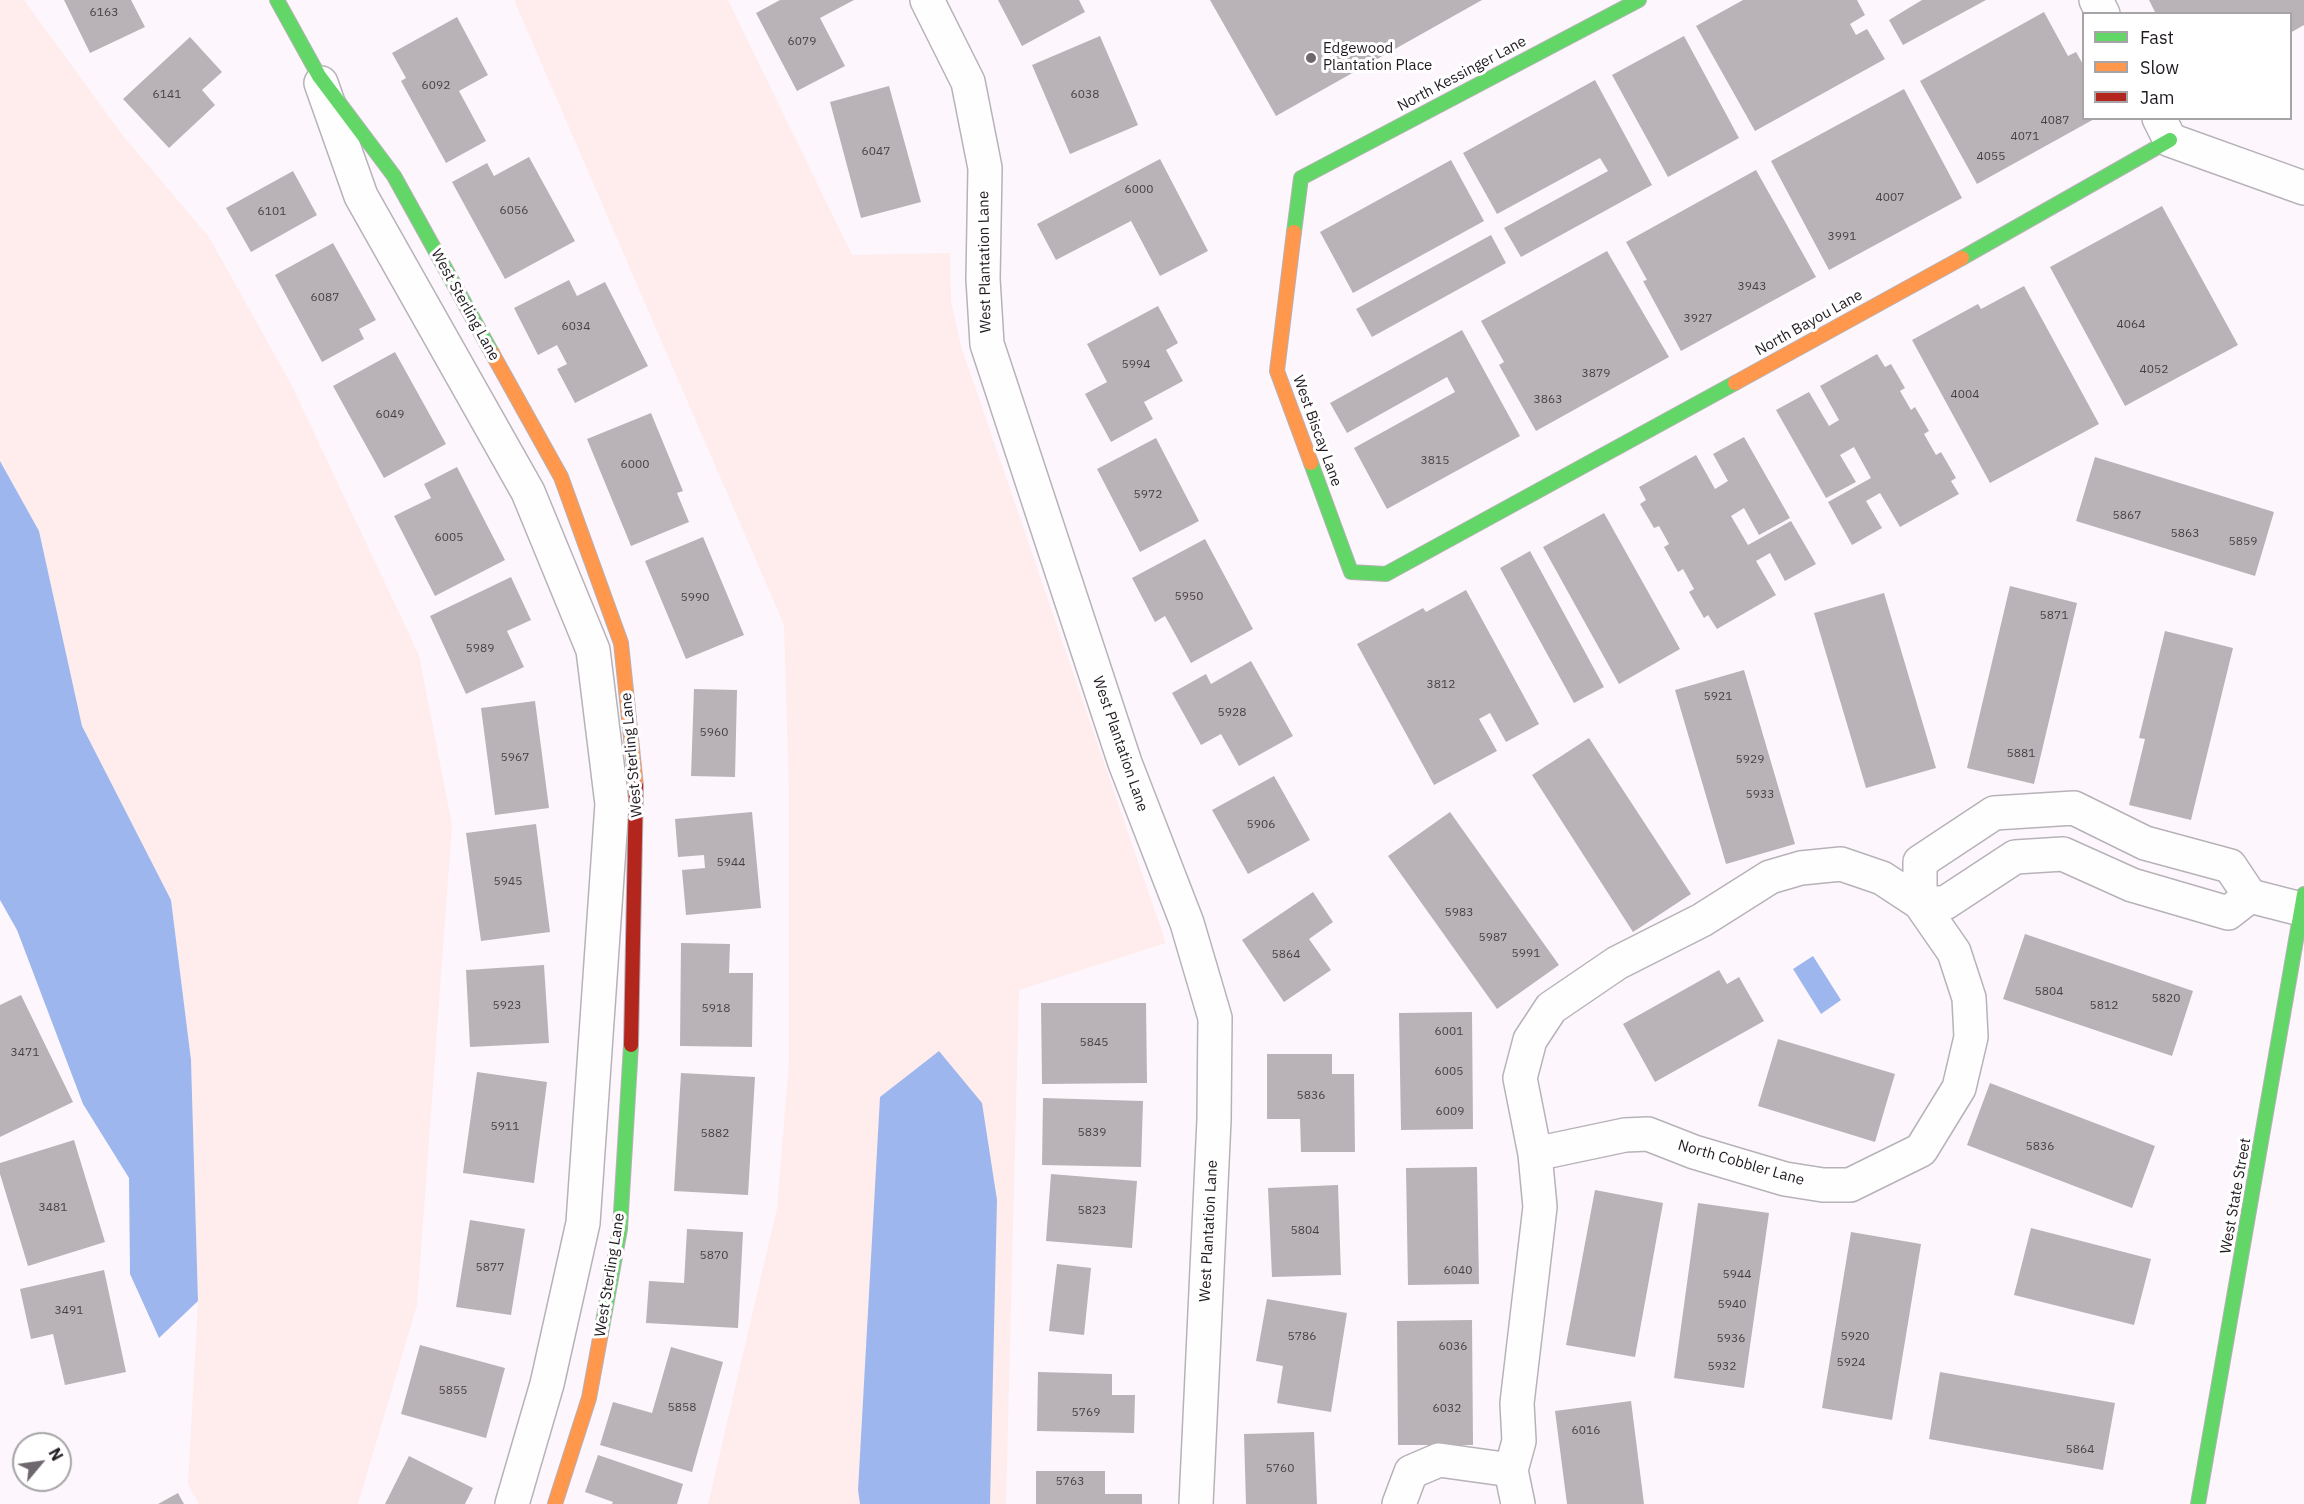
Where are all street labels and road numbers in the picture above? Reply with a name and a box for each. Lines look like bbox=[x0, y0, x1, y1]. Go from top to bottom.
street label: North Kessinger Lane bbox=[1394, 32, 1530, 116]
street label: West Plantation Lane bbox=[975, 191, 995, 333]
street label: West Sterling Lane bbox=[427, 246, 503, 364]
street label: North Bayou Lane bbox=[1752, 286, 1866, 360]
street label: West Biscay Lane bbox=[1289, 373, 1345, 489]
street label: West Plantation Lane bbox=[1088, 674, 1152, 814]
street label: West Sterling Lane bbox=[618, 692, 646, 818]
street label: North Cobbler Lane bbox=[1676, 1136, 1806, 1190]
street label: West State Street bbox=[2217, 1137, 2255, 1255]
street label: West Plantation Lane bbox=[1196, 1160, 1222, 1302]
street label: West Sterling Lane bbox=[591, 1212, 629, 1338]

